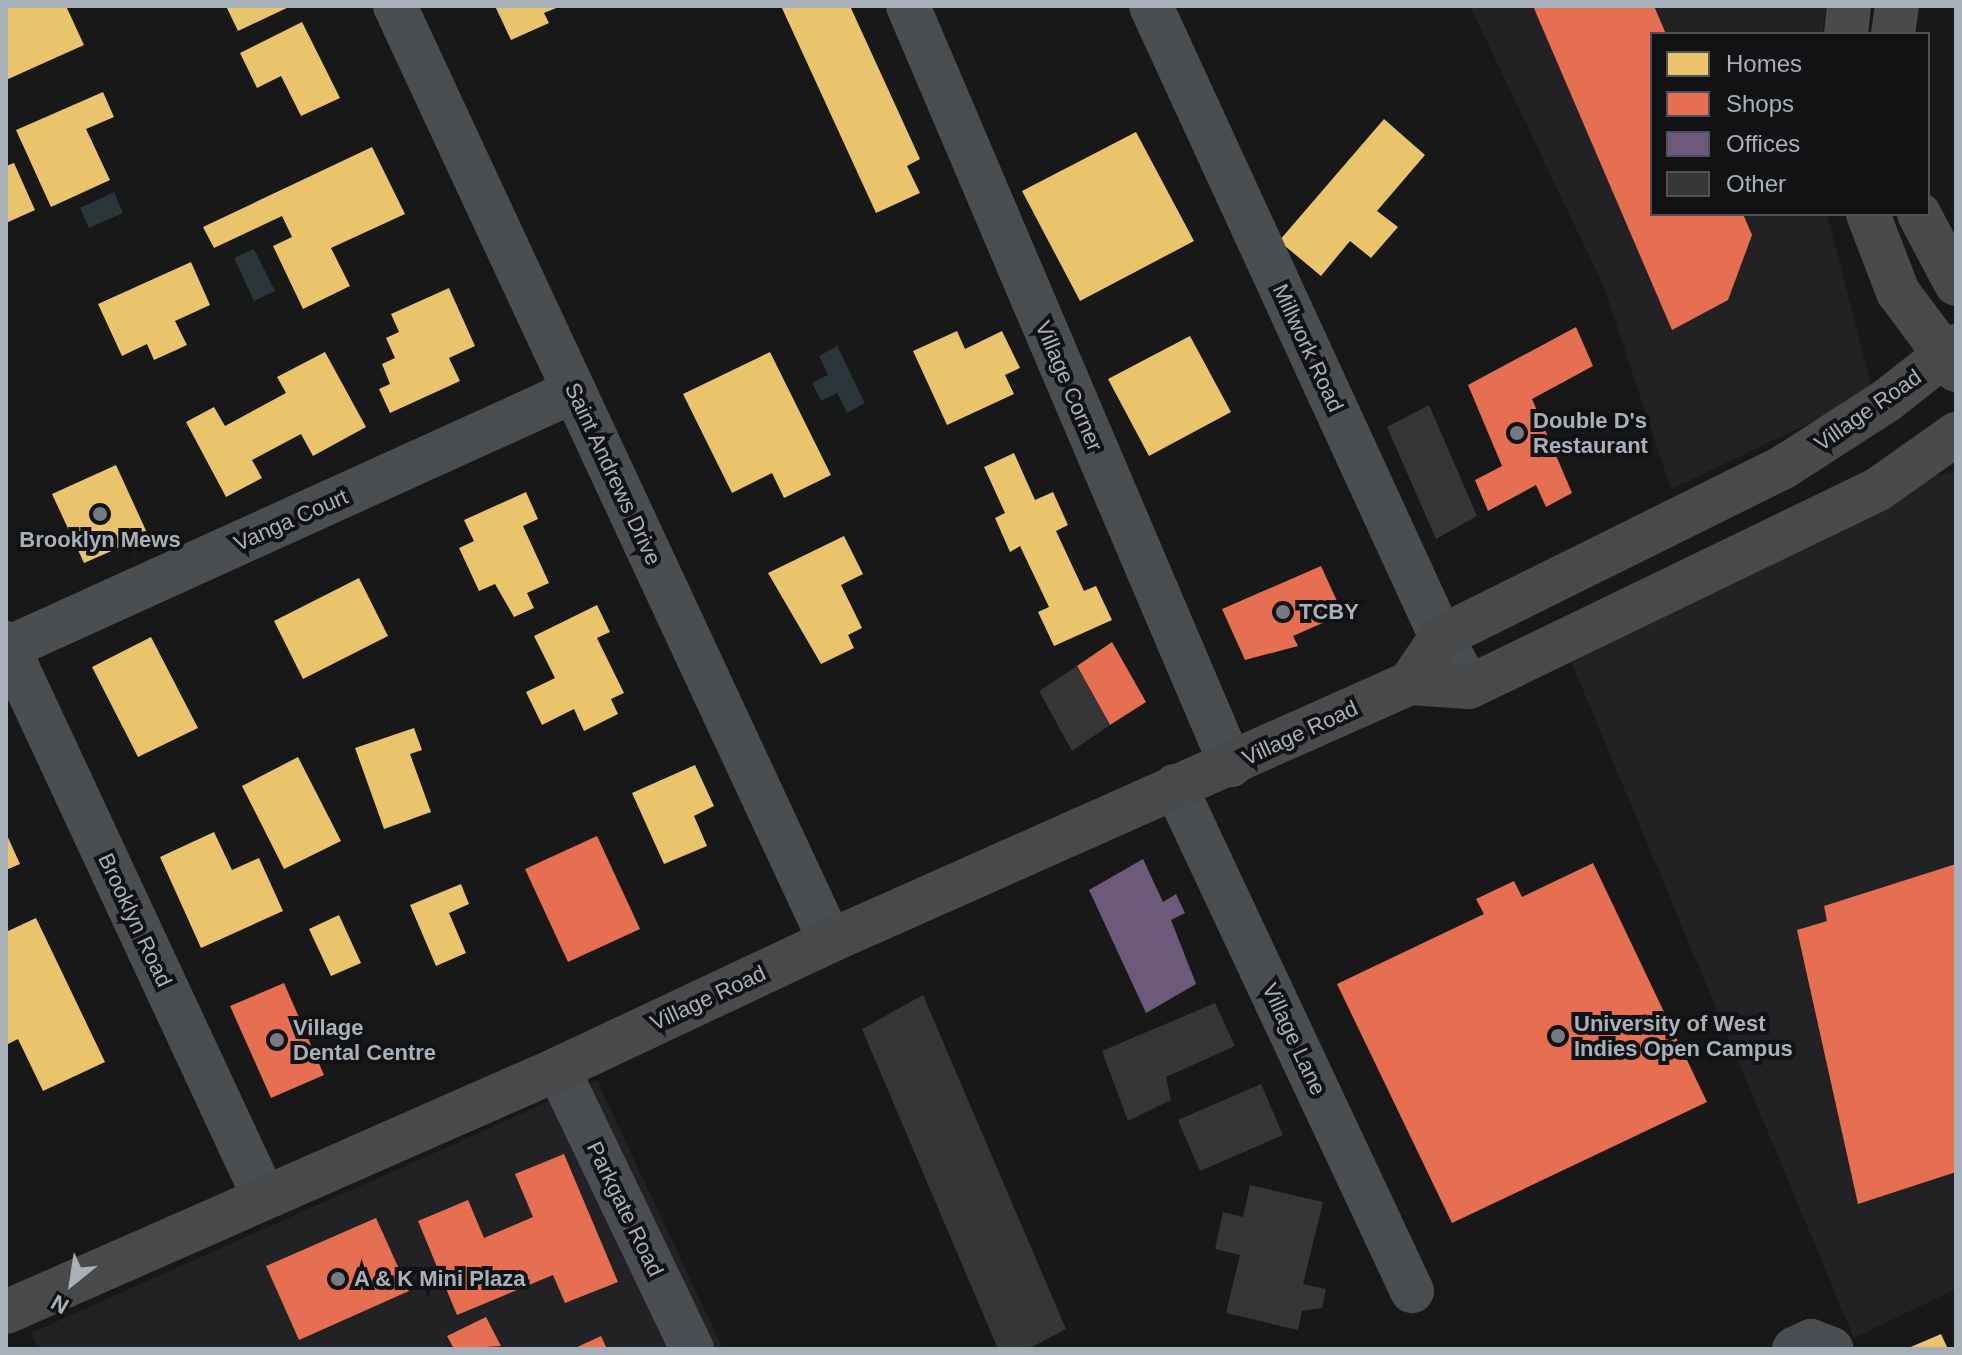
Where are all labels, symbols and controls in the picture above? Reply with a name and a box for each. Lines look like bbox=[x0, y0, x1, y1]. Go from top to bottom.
legend bbox=[1650, 32, 1930, 216]
text: Homes bbox=[1726, 50, 1802, 77]
text: Shops bbox=[1726, 90, 1794, 117]
text: Offices bbox=[1726, 130, 1800, 157]
text: Other bbox=[1726, 170, 1786, 197]
street label: Millwork Road bbox=[1267, 280, 1349, 416]
street label: Village Corner bbox=[1030, 317, 1108, 455]
street label: Village Road bbox=[1809, 364, 1927, 456]
street label: Saint Andrews Drive bbox=[559, 378, 667, 570]
place label: Double D's Restaurant bbox=[1533, 407, 1648, 458]
marker: Double D's Restaurant bbox=[1508, 424, 1526, 442]
street label: Vanga Court bbox=[230, 483, 352, 557]
marker: Brooklyn Mews bbox=[91, 505, 109, 523]
place label: Brooklyn Mews bbox=[19, 527, 181, 553]
place label: TCBY bbox=[1299, 599, 1359, 625]
marker: TCBY bbox=[1274, 603, 1292, 621]
street label: Village Road bbox=[1238, 695, 1362, 771]
street label: Brooklyn Road bbox=[93, 849, 177, 991]
street label: Village Road bbox=[646, 960, 770, 1036]
street label: Village Lane bbox=[1257, 979, 1331, 1099]
place label: University of West Indies Open Campus bbox=[1574, 1010, 1793, 1062]
place label: Village Dental Centre bbox=[293, 1014, 436, 1066]
marker: University of West Indies Open Campus bbox=[1549, 1027, 1567, 1045]
marker: Village Dental Centre bbox=[268, 1031, 286, 1049]
street label: Parkgate Road bbox=[581, 1137, 669, 1281]
north arrow bbox=[32, 1243, 112, 1323]
place label: A & K Mini Plaza bbox=[354, 1266, 526, 1292]
marker: A & K Mini Plaza bbox=[329, 1270, 347, 1288]
text: N bbox=[47, 1289, 73, 1319]

